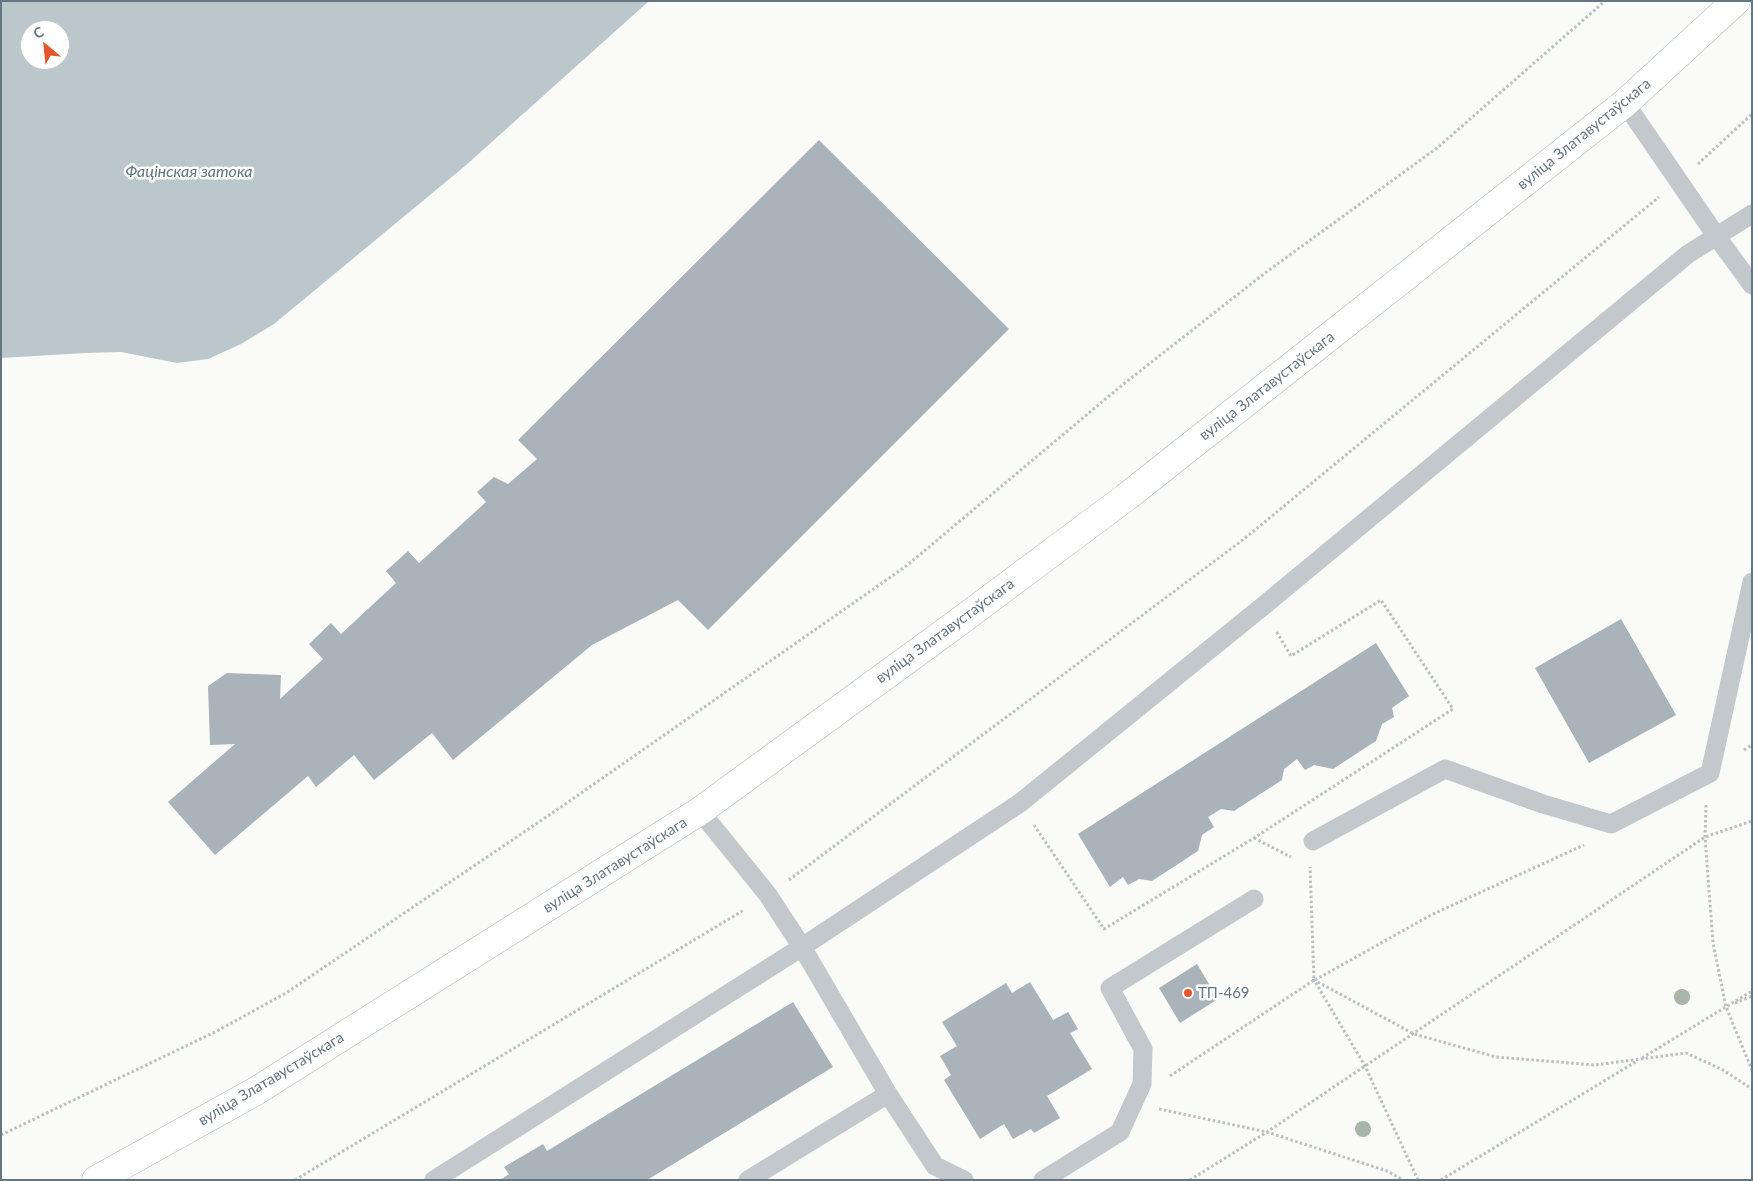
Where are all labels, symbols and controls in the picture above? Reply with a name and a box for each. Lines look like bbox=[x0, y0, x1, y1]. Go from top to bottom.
north arrow bbox=[20, 20, 70, 70]
text: С bbox=[30, 23, 46, 42]
street label: вуліца Златавустаўскага bbox=[1514, 75, 1654, 193]
water label: Фацінская затока bbox=[125, 162, 253, 182]
street label: вуліца Златавустаўскага bbox=[1196, 328, 1338, 444]
street label: вуліца Златавустаўскага bbox=[872, 575, 1018, 687]
street label: вуліца Златавустаўскага bbox=[540, 813, 690, 917]
place label: ТП-469 bbox=[1198, 984, 1250, 1002]
marker: ТП-469 bbox=[1182, 987, 1194, 999]
street label: вуліца Златавустаўскага bbox=[195, 1028, 347, 1130]

